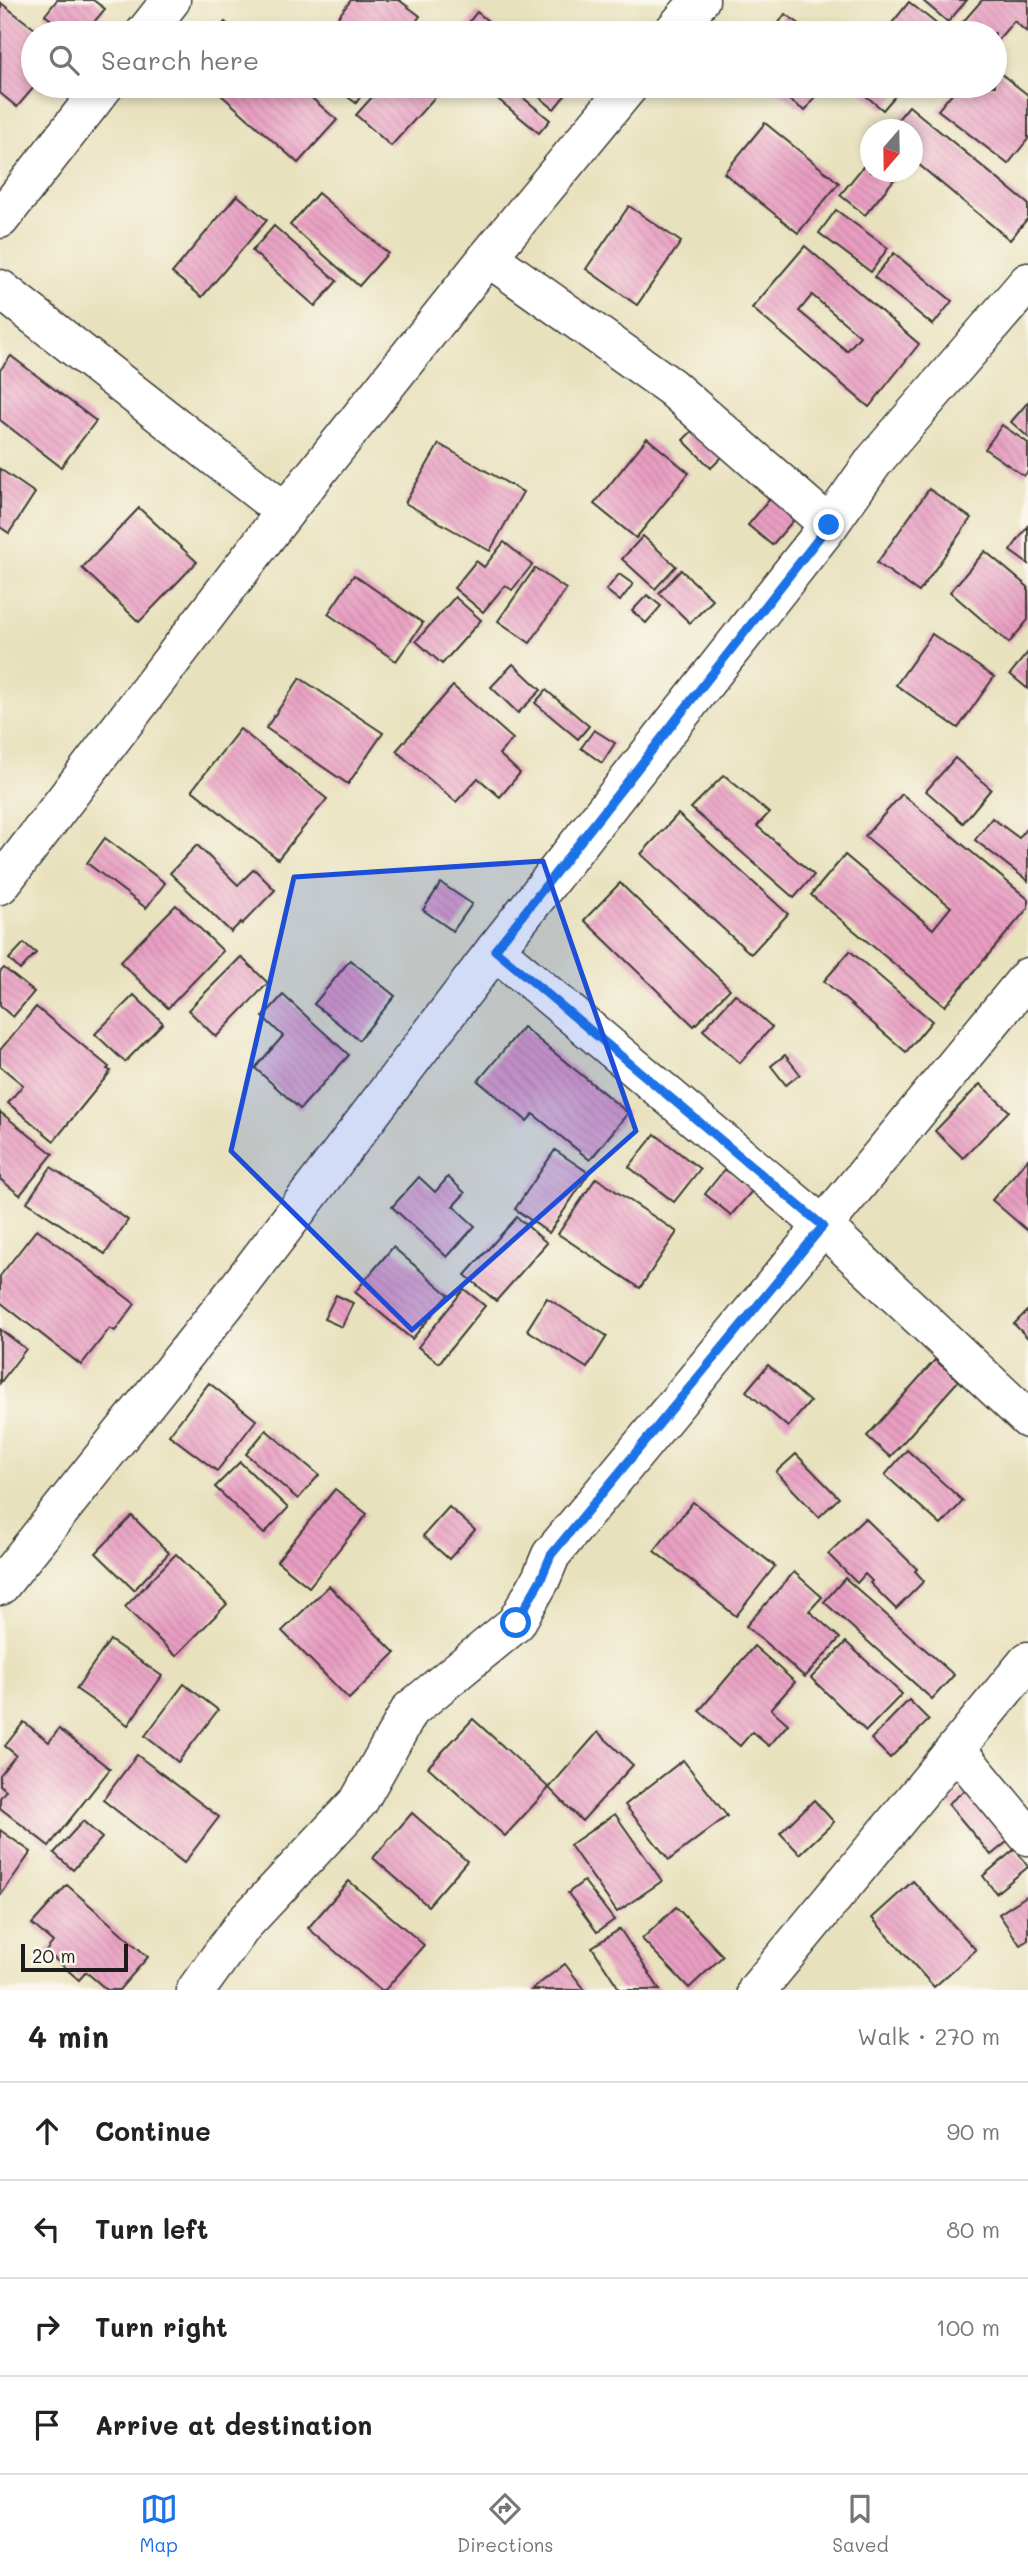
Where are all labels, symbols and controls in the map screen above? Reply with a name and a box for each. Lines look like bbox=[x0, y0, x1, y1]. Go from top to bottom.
search box bbox=[21, 21, 1007, 98]
icon: search bbox=[45, 41, 83, 79]
text: Search here bbox=[101, 43, 259, 77]
north arrow bbox=[860, 119, 923, 182]
route end bbox=[813, 509, 844, 540]
route start bbox=[500, 1607, 531, 1638]
scale bar bbox=[21, 1941, 128, 1973]
text: 20 m bbox=[32, 1943, 76, 1968]
text: 4 min bbox=[28, 2016, 109, 2056]
text: Walk · 270 m bbox=[857, 2021, 1000, 2051]
icon: ahead bbox=[28, 2112, 66, 2150]
text: Continue bbox=[95, 2114, 211, 2148]
text: 90 m bbox=[947, 2116, 1000, 2146]
icon: left bbox=[28, 2210, 66, 2248]
text: Turn left bbox=[95, 2212, 208, 2246]
text: 80 m bbox=[946, 2214, 1000, 2244]
icon: right bbox=[28, 2308, 66, 2346]
text: Turn right bbox=[95, 2310, 228, 2344]
text: 100 m bbox=[936, 2312, 1000, 2342]
icon: arrive bbox=[28, 2406, 66, 2444]
text: Arrive at destination bbox=[95, 2408, 372, 2442]
tab: Map bbox=[139, 2490, 178, 2557]
tab: Directions bbox=[457, 2490, 553, 2557]
tab: Saved bbox=[832, 2490, 889, 2557]

